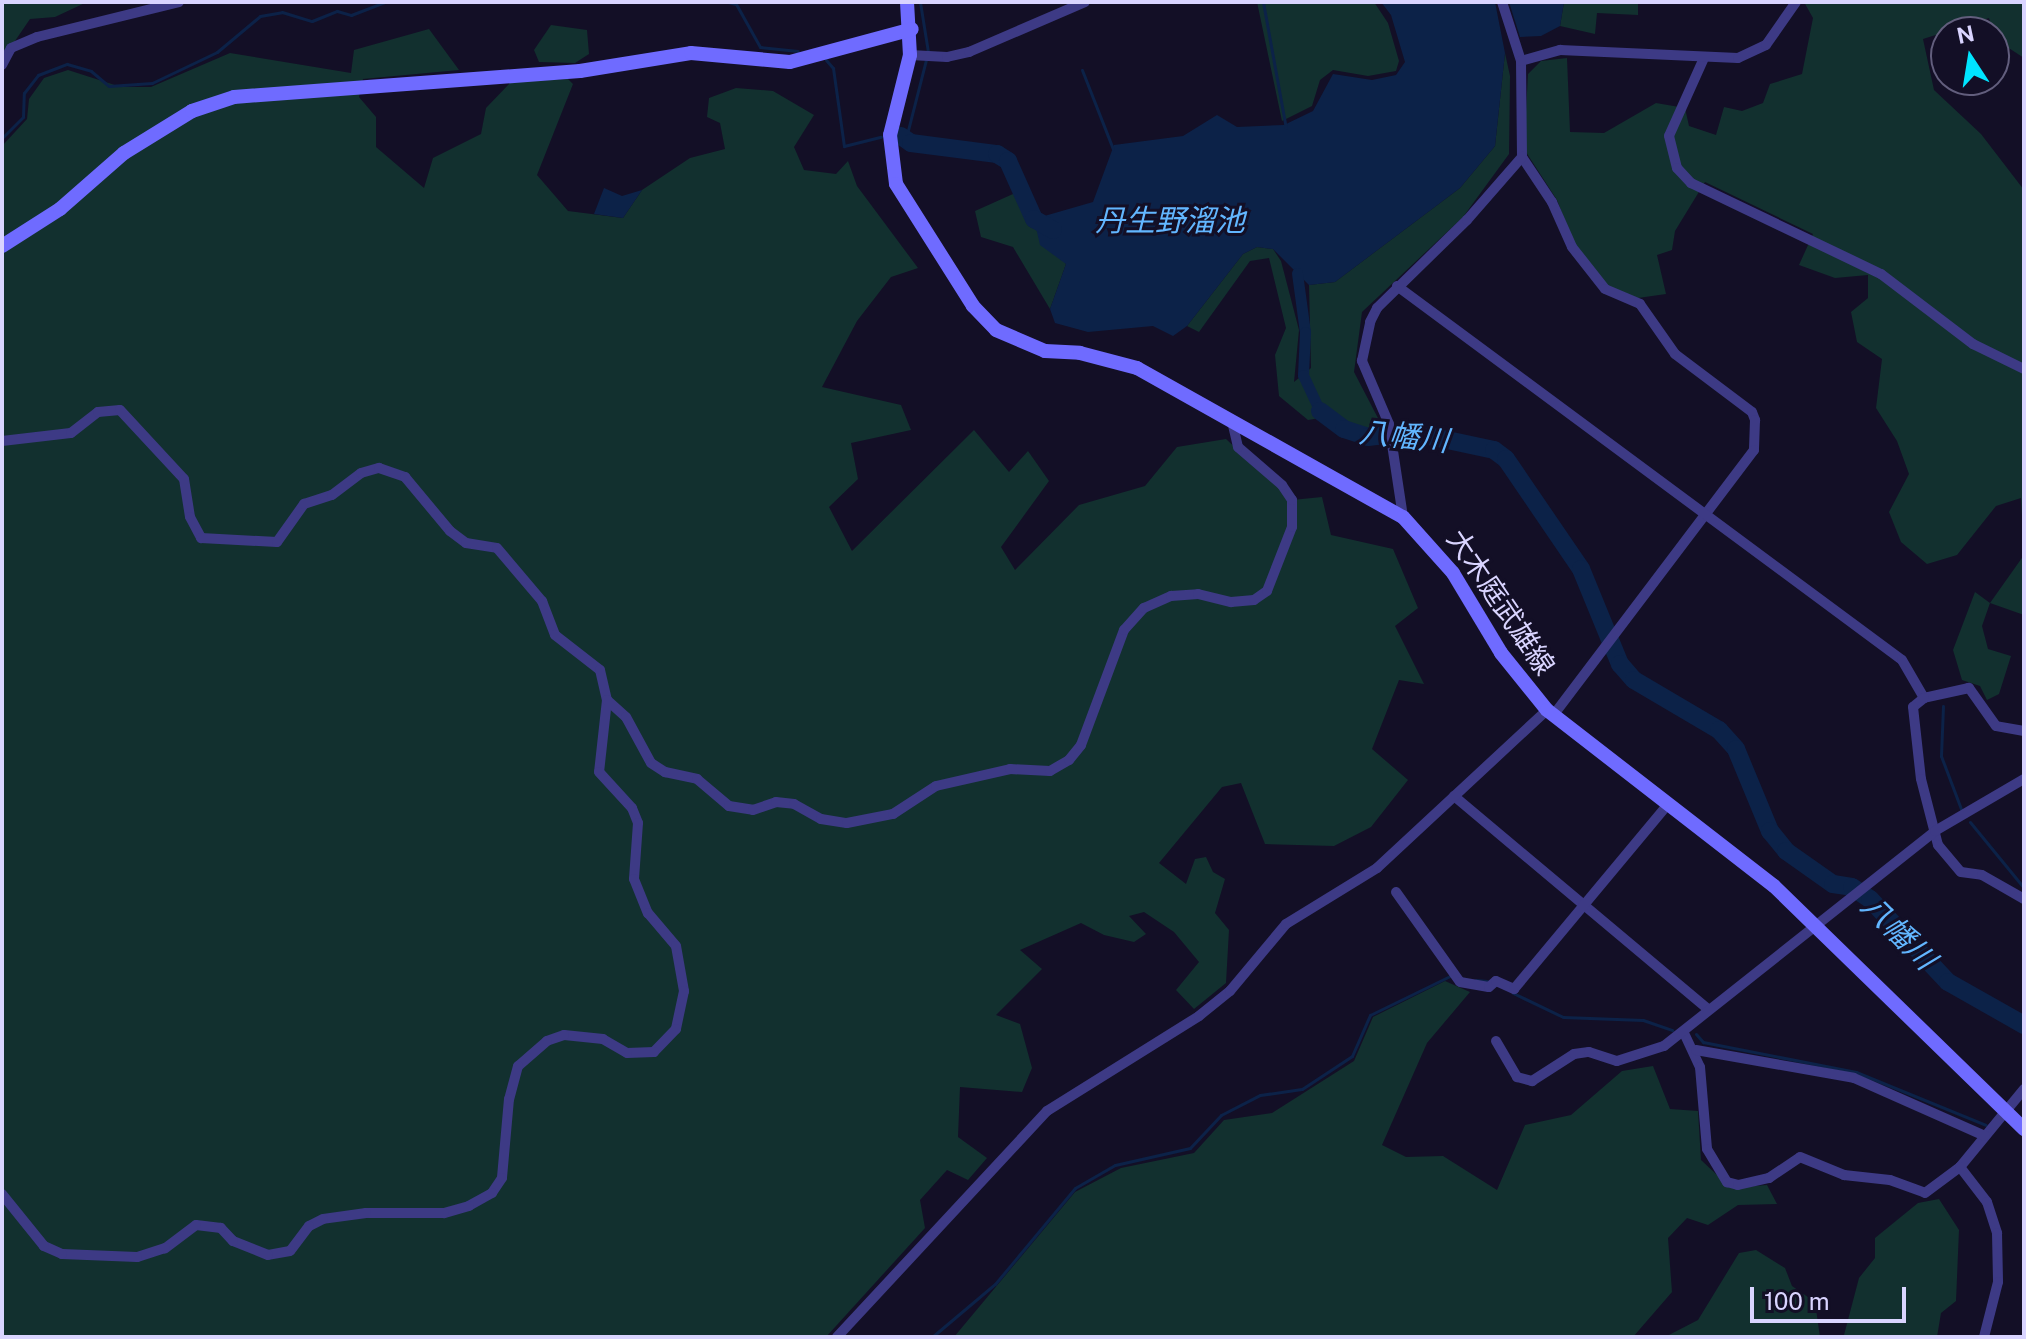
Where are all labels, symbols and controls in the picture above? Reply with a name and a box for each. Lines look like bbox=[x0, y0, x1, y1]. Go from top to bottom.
north arrow bbox=[1930, 16, 2010, 96]
text: N bbox=[1954, 20, 1977, 49]
water label: 丹生野溜池 bbox=[1095, 202, 1245, 238]
water label: 八幡川 bbox=[1357, 413, 1451, 459]
street label: 大木庭武雄線 bbox=[1440, 523, 1562, 681]
water label: 八幡川 bbox=[1854, 887, 1944, 977]
scale bar bbox=[1754, 1271, 1910, 1321]
text: 100 m bbox=[1764, 1287, 1830, 1315]

